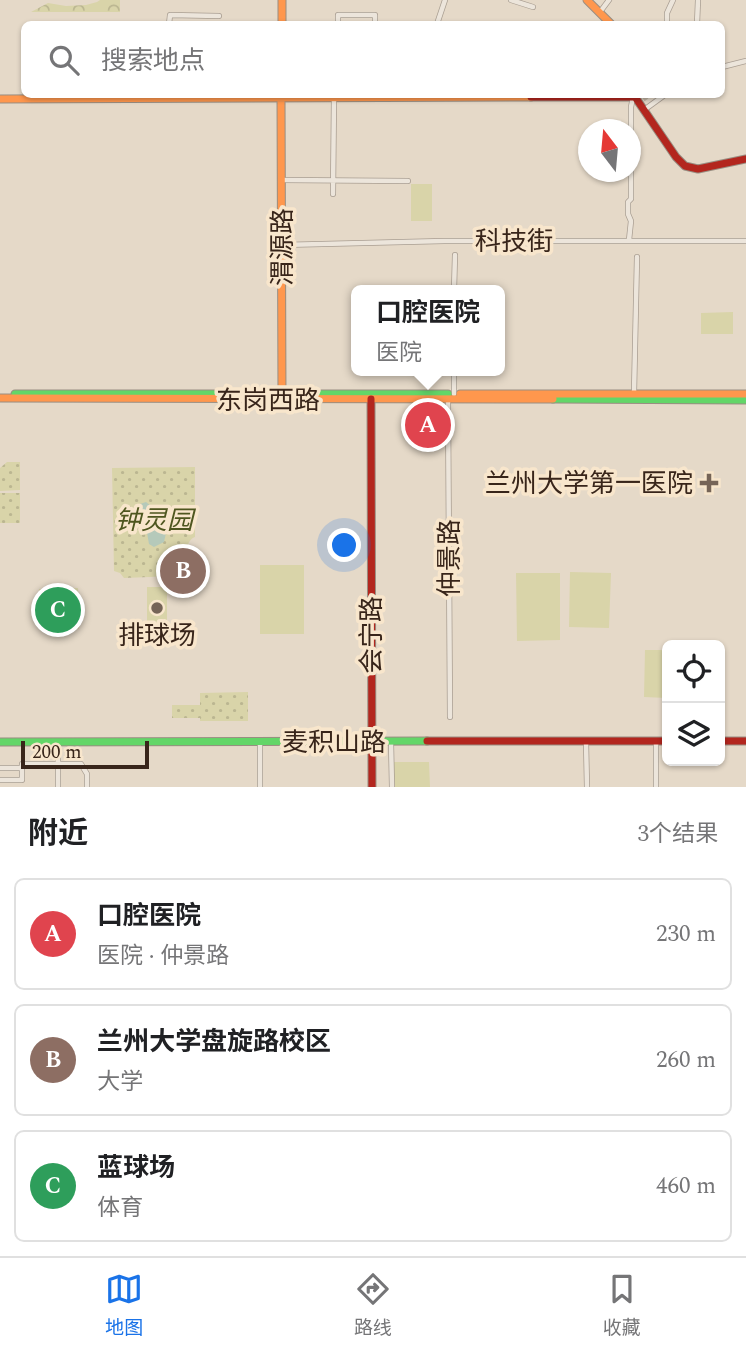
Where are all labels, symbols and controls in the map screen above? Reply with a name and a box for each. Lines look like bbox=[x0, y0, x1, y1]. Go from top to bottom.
search box bbox=[21, 21, 725, 98]
icon: search bbox=[45, 41, 83, 79]
text: 搜索地点 bbox=[101, 41, 205, 81]
north arrow bbox=[578, 119, 641, 182]
street label: 渭源路 bbox=[263, 208, 303, 286]
street label: 科技街 bbox=[475, 222, 553, 262]
popup bbox=[351, 285, 505, 376]
text: 口腔医院 bbox=[376, 293, 480, 333]
text: 医院 bbox=[376, 336, 422, 371]
street label: 东岗西路 bbox=[216, 381, 320, 421]
pin: A bbox=[405, 399, 451, 451]
place label: 兰州大学第一医院 bbox=[485, 464, 693, 504]
marker: 兰州大学第一医院 bbox=[699, 473, 719, 493]
park label: 钟灵园 bbox=[115, 501, 197, 541]
street label: 仲景路 bbox=[430, 519, 470, 597]
your location bbox=[327, 528, 361, 562]
pin: B bbox=[160, 545, 206, 597]
pin: C bbox=[35, 584, 81, 636]
street label: 会宁路 bbox=[352, 596, 392, 674]
marker: 排球场 bbox=[149, 600, 165, 616]
place label: 排球场 bbox=[118, 616, 196, 656]
map controls bbox=[662, 640, 725, 766]
button: locate bbox=[662, 640, 725, 703]
button: layers bbox=[662, 703, 725, 766]
street label: 麦积山路 bbox=[282, 723, 386, 763]
scale bar bbox=[21, 738, 149, 770]
text: 200 m bbox=[32, 738, 82, 767]
text: 附近 bbox=[28, 811, 88, 857]
text: 3个结果 bbox=[638, 817, 718, 852]
text: 口腔医院 bbox=[97, 896, 201, 936]
text: A bbox=[44, 917, 62, 952]
text: 230 m bbox=[656, 917, 716, 952]
text: 医院 · 仲景路 bbox=[97, 939, 229, 974]
text: 兰州大学盘旋路校区 bbox=[97, 1022, 331, 1062]
text: B bbox=[45, 1043, 61, 1078]
text: 260 m bbox=[656, 1043, 716, 1078]
text: 大学 bbox=[97, 1065, 143, 1100]
text: 蓝球场 bbox=[97, 1148, 175, 1188]
text: C bbox=[45, 1169, 61, 1204]
text: 460 m bbox=[656, 1169, 716, 1204]
text: 体育 bbox=[97, 1191, 143, 1226]
tab: 地图 bbox=[105, 1270, 143, 1343]
tab: 路线 bbox=[354, 1270, 392, 1343]
tab: 收藏 bbox=[603, 1270, 641, 1343]

